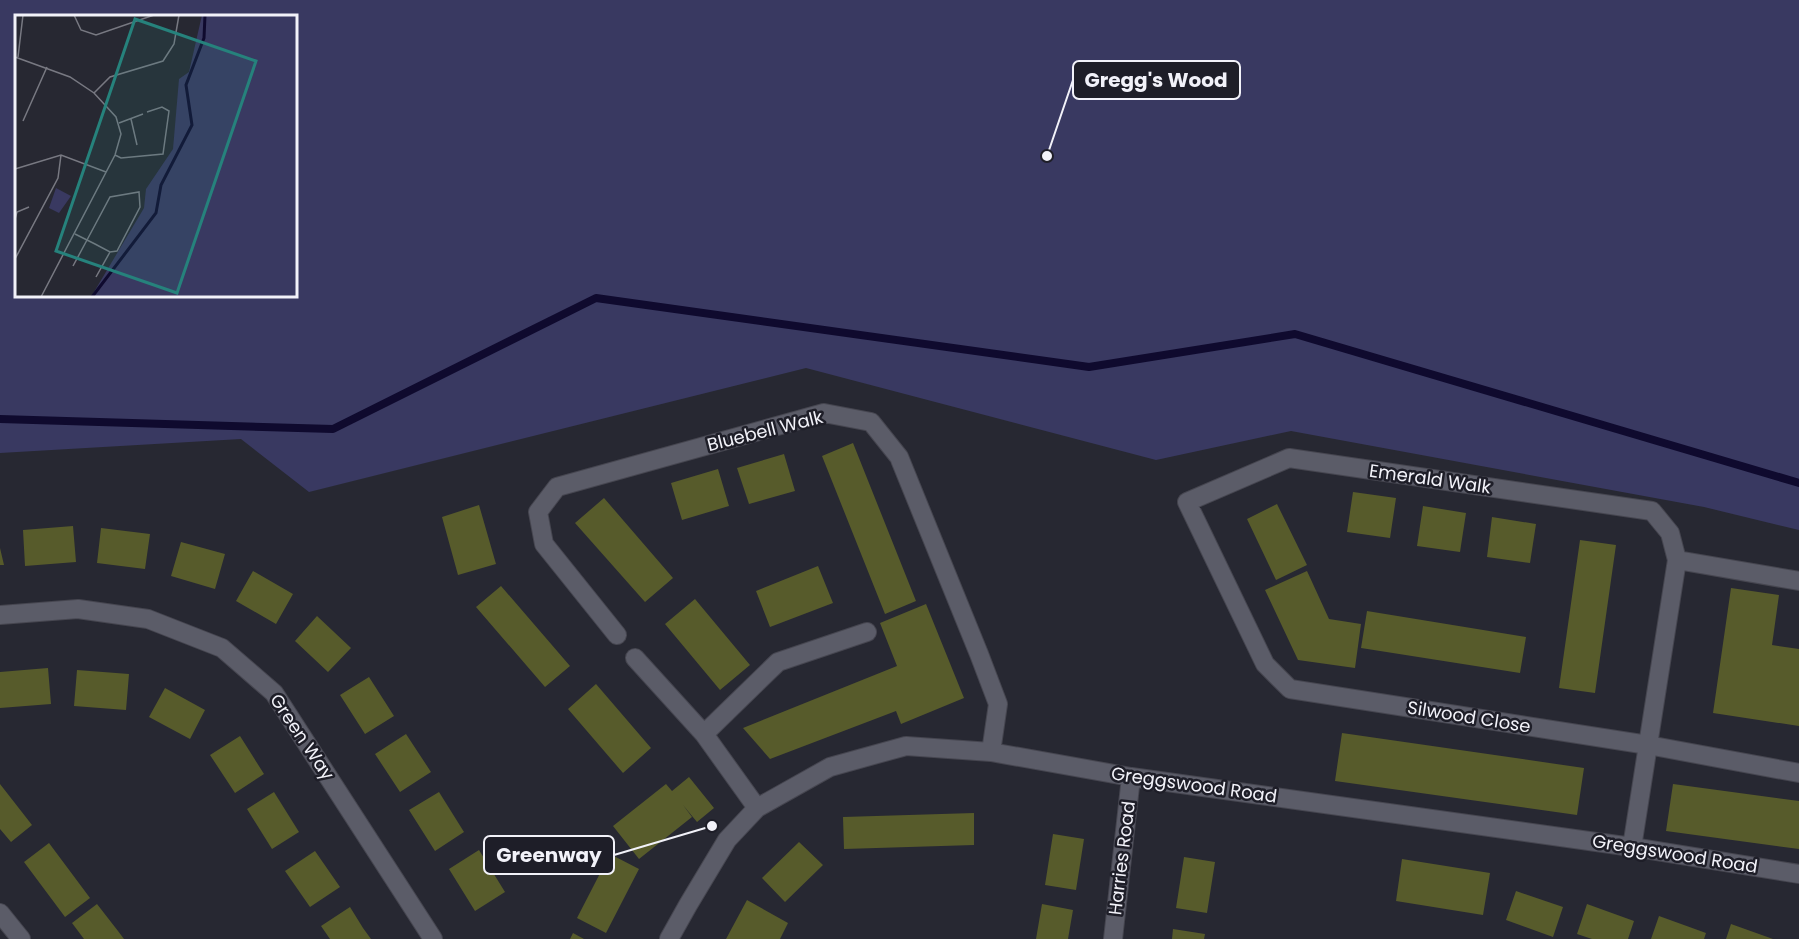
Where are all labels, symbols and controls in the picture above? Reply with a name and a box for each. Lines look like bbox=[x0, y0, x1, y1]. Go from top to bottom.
inset map bbox=[15, 15, 297, 297]
callout: Gregg's Wood bbox=[1073, 61, 1240, 99]
text: Gregg's Wood bbox=[1084, 66, 1228, 94]
street label: Bluebell Walk bbox=[704, 404, 826, 457]
street label: Emerald Walk bbox=[1368, 458, 1493, 500]
street label: Green Way bbox=[264, 689, 341, 785]
street label: Silwood Close bbox=[1406, 694, 1533, 739]
street label: Greggswood Road bbox=[1110, 760, 1279, 809]
street label: Harries Road bbox=[1102, 800, 1141, 916]
street label: Greggswood Road bbox=[1591, 828, 1760, 879]
callout: Greenway bbox=[484, 836, 614, 874]
text: Greenway bbox=[496, 841, 602, 869]

